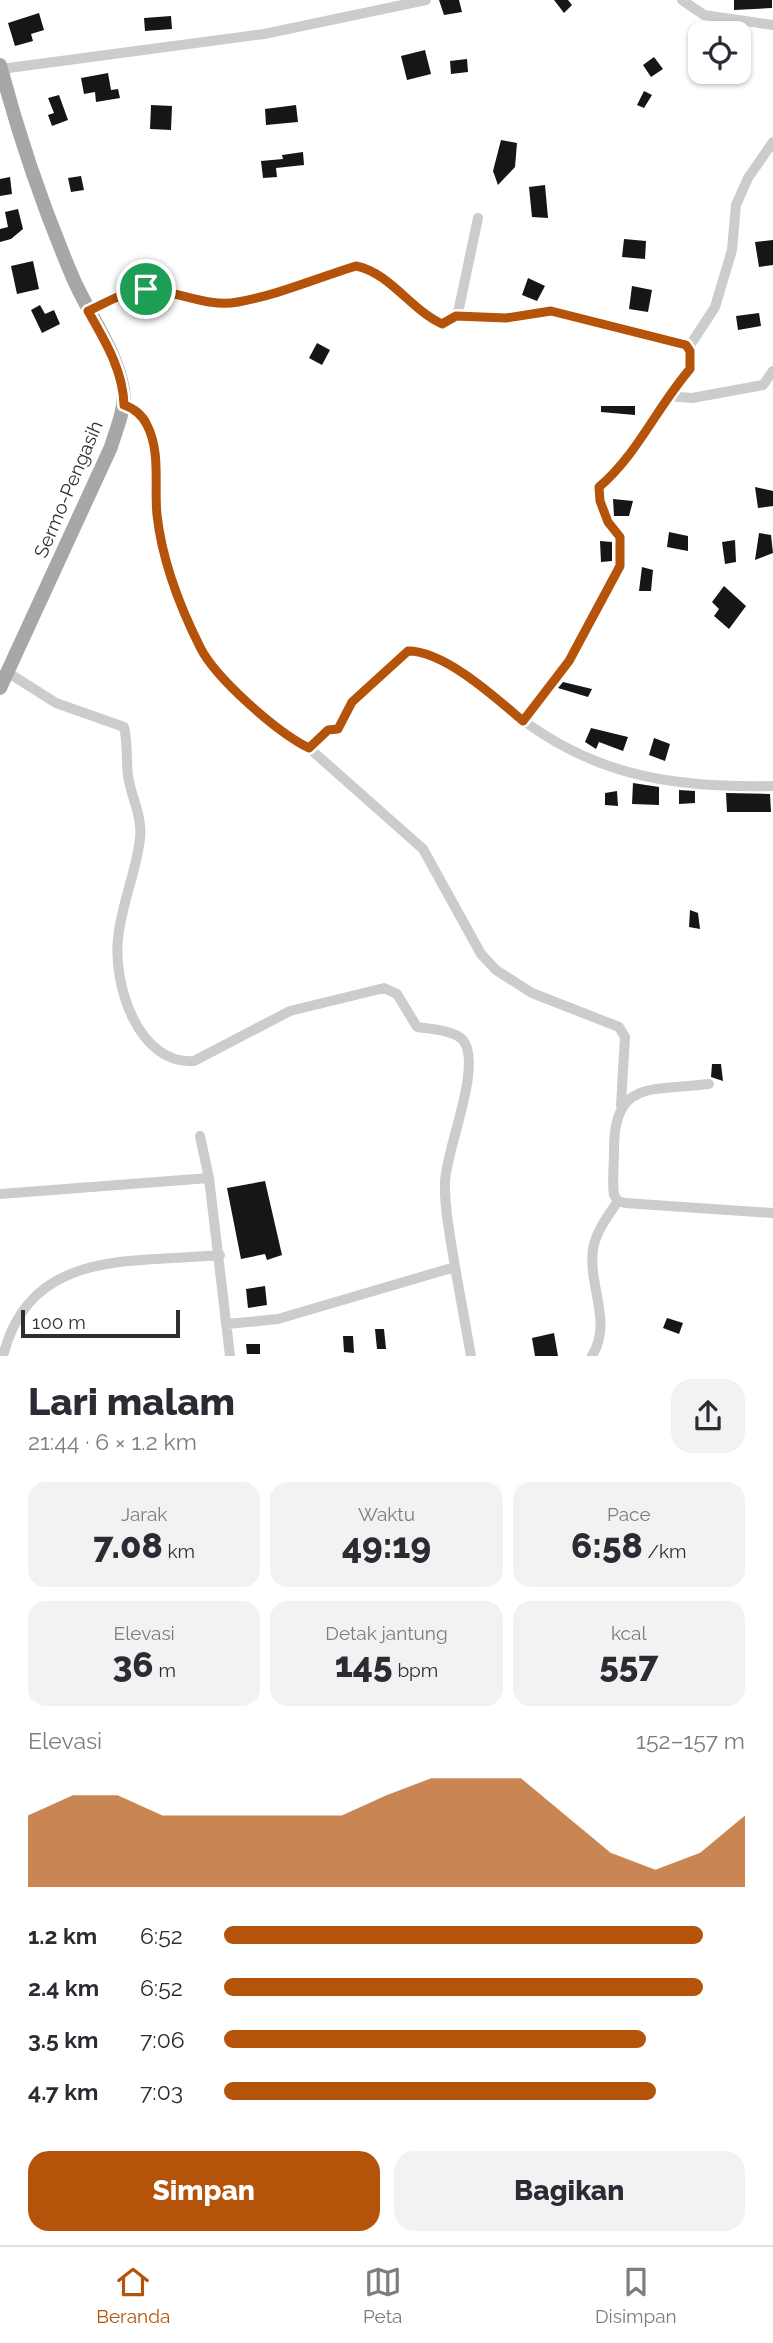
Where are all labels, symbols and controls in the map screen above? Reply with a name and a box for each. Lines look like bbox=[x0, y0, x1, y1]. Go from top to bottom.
map controls bbox=[688, 21, 751, 84]
button: locate bbox=[688, 21, 751, 84]
pin bbox=[116, 259, 176, 319]
icon: arrive bbox=[127, 270, 165, 308]
street label: Sermo-Pengasih bbox=[29, 417, 107, 561]
scale bar bbox=[21, 1307, 180, 1339]
text: 100 m bbox=[32, 1311, 86, 1333]
text: Lari malam bbox=[28, 1379, 235, 1424]
button: share bbox=[671, 1379, 745, 1453]
text: 21:44 · 6 × 1.2 km bbox=[28, 1428, 197, 1455]
text: Jarak bbox=[121, 1503, 167, 1525]
text: Waktu bbox=[358, 1503, 415, 1525]
text: Pace bbox=[607, 1503, 651, 1525]
text: 7.08 bbox=[93, 1525, 163, 1566]
text: 49:19 bbox=[342, 1525, 431, 1566]
text: 6:58 bbox=[571, 1525, 643, 1566]
text: km bbox=[163, 1540, 195, 1562]
text: /km bbox=[643, 1540, 687, 1562]
text: Elevasi bbox=[114, 1622, 175, 1644]
text: Detak jantung bbox=[325, 1622, 448, 1644]
text: kcal bbox=[611, 1622, 647, 1644]
text: 36 bbox=[112, 1644, 154, 1685]
text: 145 bbox=[335, 1644, 393, 1685]
text: 557 bbox=[599, 1644, 658, 1685]
text: m bbox=[154, 1659, 176, 1681]
text: bpm bbox=[393, 1659, 438, 1681]
text: Elevasi bbox=[28, 1727, 102, 1754]
text: 152–157 m bbox=[636, 1727, 745, 1754]
text: 1.2 km bbox=[28, 1922, 97, 1949]
text: 6:52 bbox=[140, 1922, 183, 1949]
text: 2.4 km bbox=[28, 1974, 99, 2001]
text: 6:52 bbox=[140, 1974, 183, 2001]
text: 3.5 km bbox=[28, 2026, 99, 2053]
text: 7:06 bbox=[140, 2026, 185, 2053]
text: 4.7 km bbox=[28, 2078, 99, 2105]
text: 7:03 bbox=[140, 2078, 183, 2105]
button: Simpan bbox=[28, 2151, 380, 2231]
button: Bagikan bbox=[394, 2151, 745, 2231]
tab: Beranda bbox=[96, 2263, 170, 2327]
tab: Peta bbox=[363, 2263, 402, 2327]
tab: Disimpan bbox=[595, 2263, 677, 2327]

